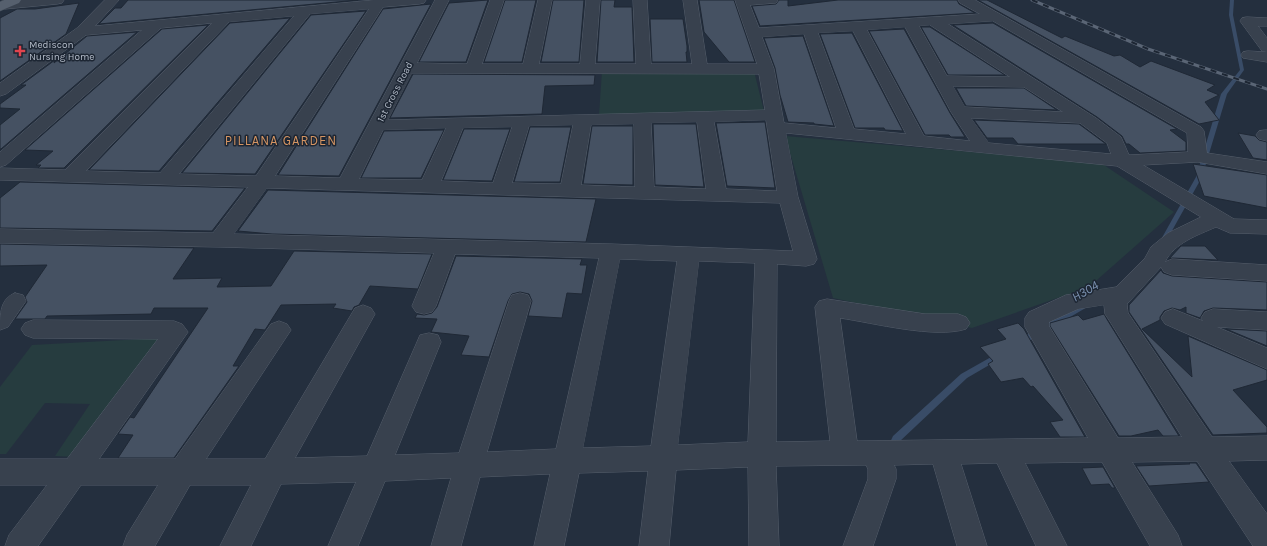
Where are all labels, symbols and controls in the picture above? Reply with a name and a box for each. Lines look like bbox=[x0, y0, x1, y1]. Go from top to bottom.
place label: Mediscon Nursing Home bbox=[29, 39, 94, 63]
marker: Mediscon Nursing Home bbox=[14, 45, 26, 57]
street label: 1st Cross Road bbox=[375, 60, 415, 124]
district label: PILLANA GARDEN bbox=[225, 133, 337, 148]
water label: H304 bbox=[1069, 277, 1101, 305]

